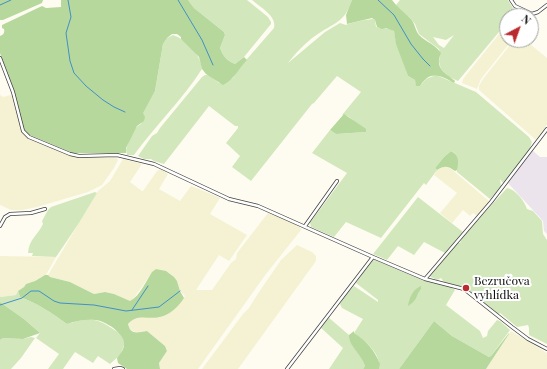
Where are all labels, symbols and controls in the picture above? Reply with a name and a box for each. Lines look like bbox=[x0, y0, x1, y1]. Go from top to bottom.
north arrow bbox=[499, 8, 539, 48]
text: N bbox=[519, 11, 534, 28]
place label: Bezručova vyhlídka bbox=[474, 274, 530, 302]
marker: Bezručova vyhlídka bbox=[461, 283, 471, 293]

